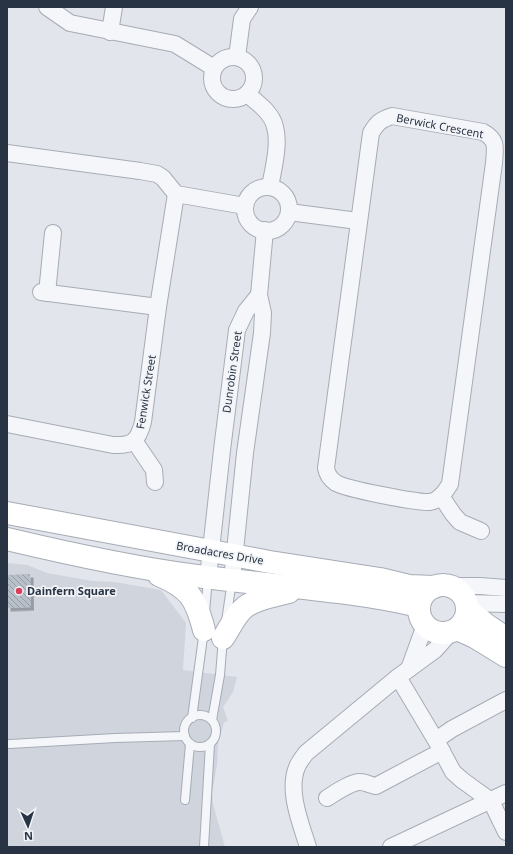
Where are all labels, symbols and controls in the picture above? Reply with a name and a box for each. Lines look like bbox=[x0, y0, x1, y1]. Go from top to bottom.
street label: Berwick Crescent bbox=[395, 110, 485, 141]
street label: Dunrobin Street bbox=[218, 330, 245, 414]
street label: Fenwick Street bbox=[132, 354, 159, 430]
street label: Broadacres Drive bbox=[175, 537, 265, 568]
place label: Dainfern Square bbox=[27, 583, 116, 598]
marker: Dainfern Square bbox=[14, 586, 24, 596]
north arrow bbox=[8, 806, 48, 846]
text: N bbox=[24, 829, 33, 844]

